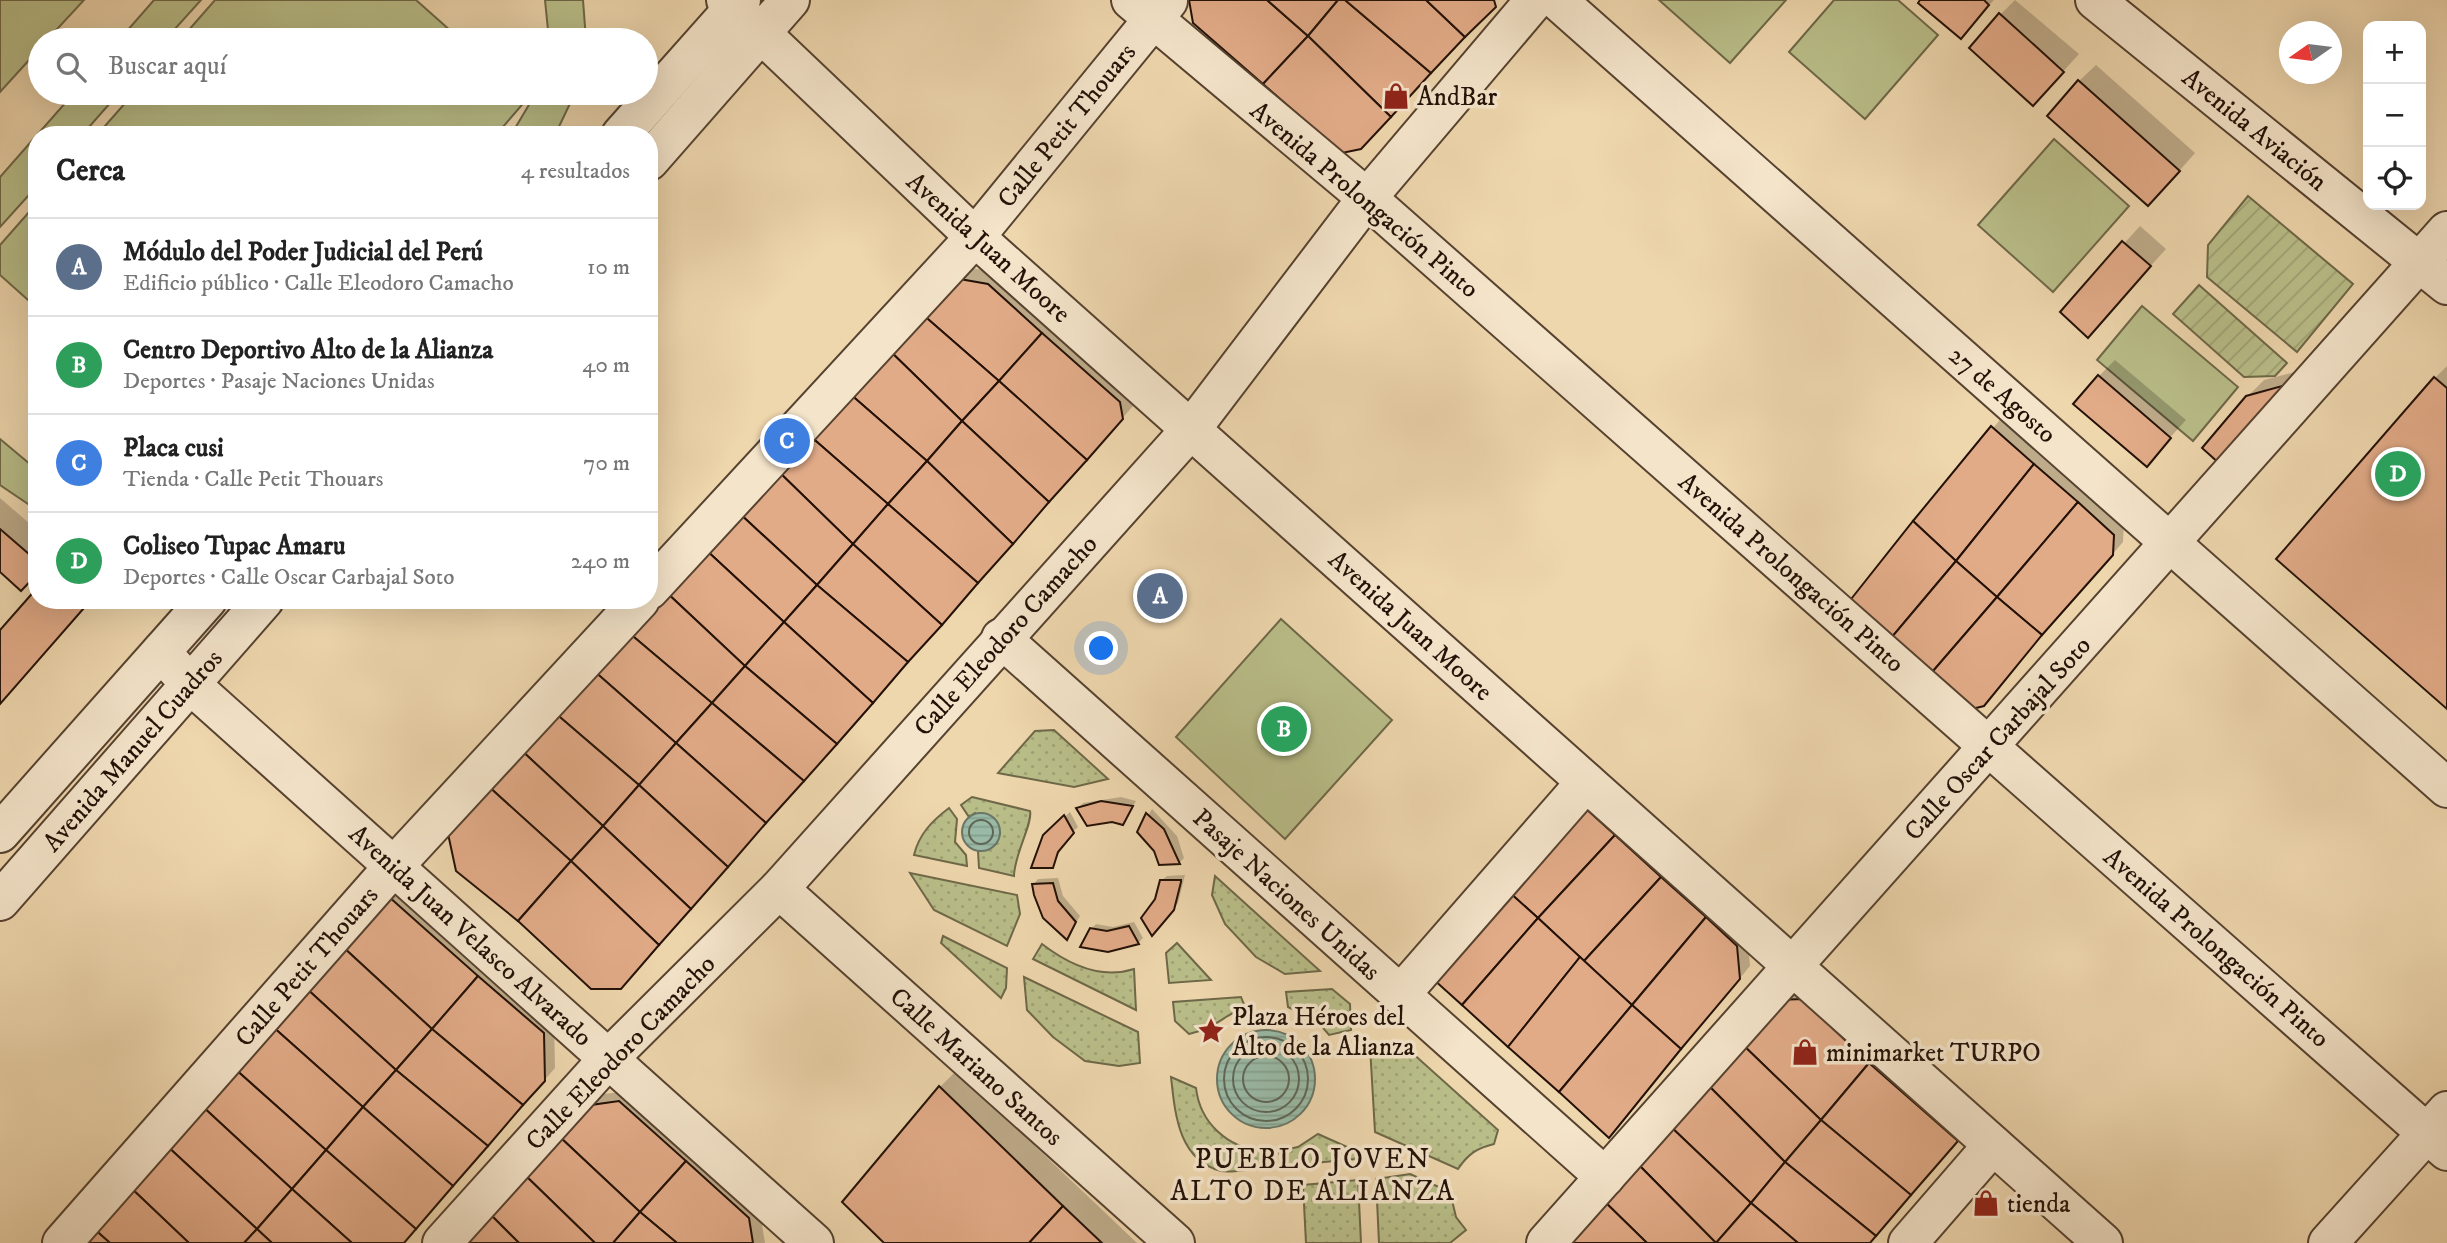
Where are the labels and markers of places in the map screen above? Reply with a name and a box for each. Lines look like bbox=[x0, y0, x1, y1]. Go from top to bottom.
shop icon: AndBar bbox=[1381, 81, 1411, 111]
place label: AndBar bbox=[1417, 81, 1498, 114]
pin: C bbox=[764, 415, 810, 467]
pin: D bbox=[2375, 448, 2421, 500]
pin: A bbox=[1137, 570, 1183, 622]
pin: B bbox=[1261, 703, 1307, 755]
place label: Plaza Héroes del Alto de la Alianza bbox=[1232, 1001, 1415, 1064]
place icon: Plaza Héroes del Alto de la Alianza bbox=[1196, 1016, 1226, 1046]
shop icon: minimarket TURPO bbox=[1790, 1037, 1820, 1067]
place label: minimarket TURPO bbox=[1826, 1037, 2041, 1070]
shop icon: tienda bbox=[1971, 1188, 2001, 1218]
place label: tienda bbox=[2007, 1188, 2070, 1221]

